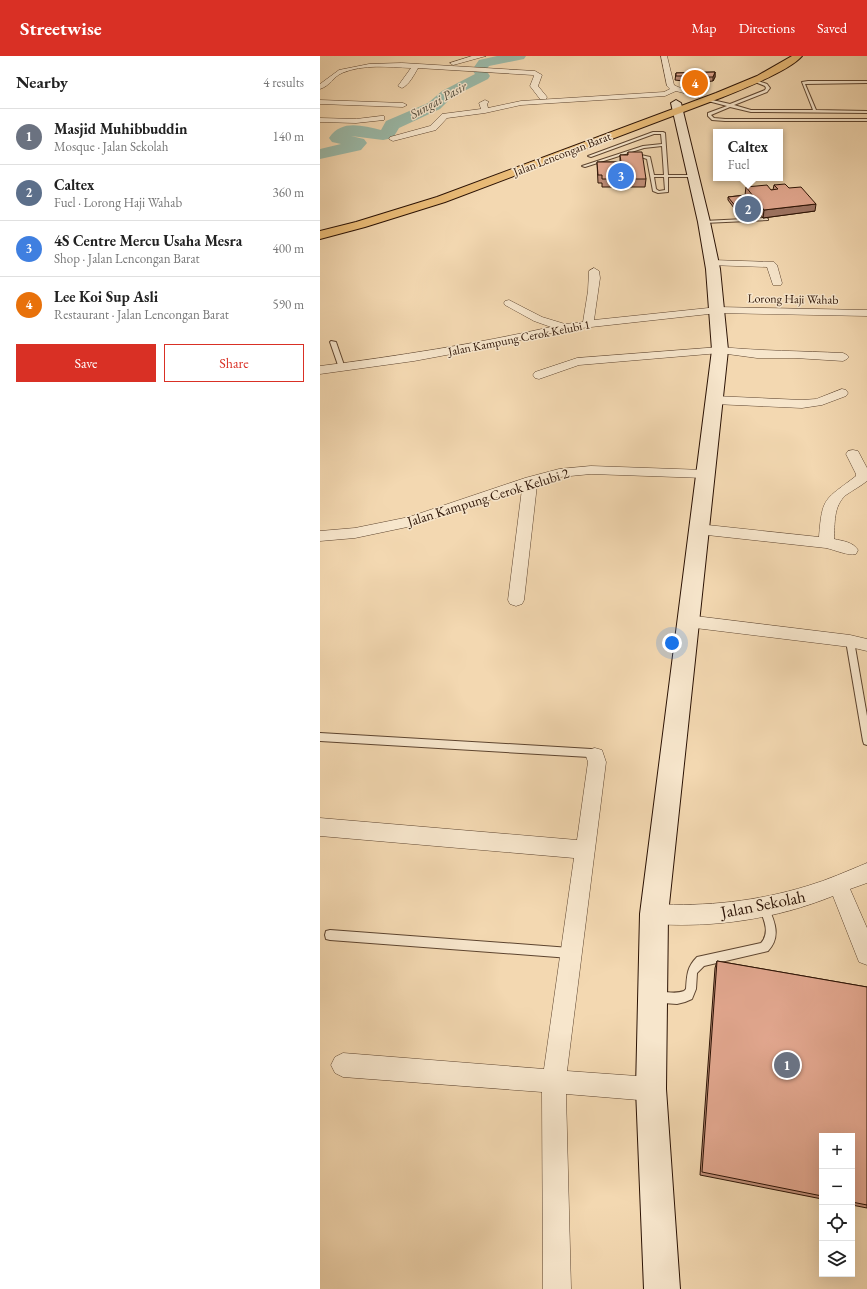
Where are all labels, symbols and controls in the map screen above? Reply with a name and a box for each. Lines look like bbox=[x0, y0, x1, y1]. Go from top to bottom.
text: Streetwise bbox=[20, 16, 102, 41]
text: Map bbox=[691, 19, 717, 37]
text: Directions bbox=[739, 19, 795, 37]
text: Saved bbox=[817, 19, 847, 37]
pin: 4 bbox=[682, 68, 708, 98]
text: Nearby bbox=[16, 71, 68, 93]
text: 4 results bbox=[263, 74, 304, 91]
water label: Sungai Pasir bbox=[406, 77, 470, 123]
text: Masjid Muhibbuddin bbox=[54, 119, 188, 138]
text: 1 bbox=[26, 128, 32, 145]
text: 140 m bbox=[273, 128, 304, 145]
street label: Jalan Lencongan Barat bbox=[510, 128, 613, 180]
popup bbox=[713, 129, 783, 181]
text: Caltex bbox=[728, 137, 768, 156]
text: Mosque · Jalan Sekolah bbox=[54, 138, 168, 155]
text: Fuel bbox=[728, 156, 750, 173]
pin: 3 bbox=[608, 161, 634, 191]
text: Caltex bbox=[54, 175, 94, 194]
text: 2 bbox=[26, 184, 32, 201]
text: 360 m bbox=[273, 184, 304, 201]
text: Fuel · Lorong Haji Wahab bbox=[54, 194, 182, 211]
pin: 2 bbox=[735, 194, 761, 224]
text: 4S Centre Mercu Usaha Mesra bbox=[54, 231, 242, 250]
text: 3 bbox=[26, 240, 32, 257]
text: 400 m bbox=[273, 240, 304, 257]
text: Shop · Jalan Lencongan Barat bbox=[54, 250, 200, 267]
text: Lee Koi Sup Asli bbox=[54, 287, 158, 306]
street label: Lorong Haji Wahab bbox=[747, 290, 839, 308]
text: 4 bbox=[26, 296, 32, 313]
text: 590 m bbox=[273, 296, 304, 313]
text: Restaurant · Jalan Lencongan Barat bbox=[54, 306, 229, 323]
street label: Jalan Kampung Cerok Kelubi 1 bbox=[446, 316, 592, 360]
button: Save bbox=[16, 344, 156, 382]
button: Share bbox=[164, 344, 304, 382]
street label: Jalan Kampung Cerok Kelubi 2 bbox=[404, 464, 571, 531]
your location bbox=[662, 633, 682, 653]
street label: Jalan Sekolah bbox=[717, 885, 808, 923]
pin: 1 bbox=[774, 1050, 800, 1080]
map controls bbox=[819, 1133, 855, 1277]
button: + bbox=[819, 1133, 855, 1169]
button: − bbox=[819, 1169, 855, 1205]
button: locate bbox=[819, 1205, 855, 1241]
button: layers bbox=[819, 1241, 855, 1277]

